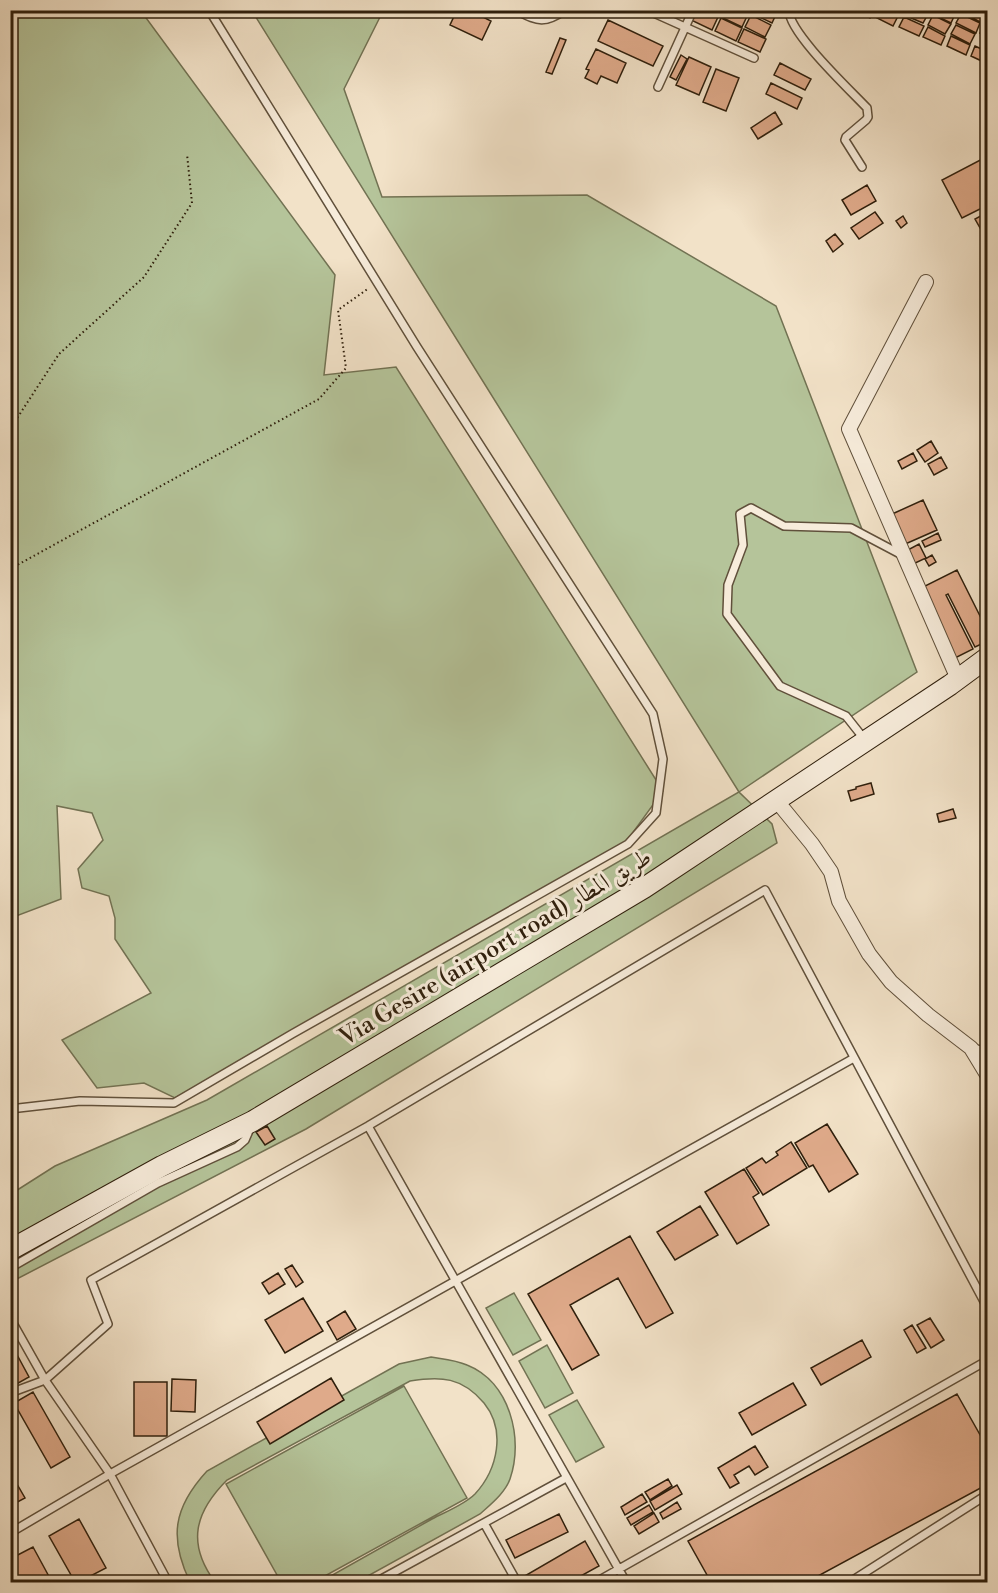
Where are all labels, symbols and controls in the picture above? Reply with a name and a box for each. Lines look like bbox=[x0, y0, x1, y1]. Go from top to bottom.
street label: Via Gesire (airport road) طريق المطار bbox=[333, 842, 657, 1054]

